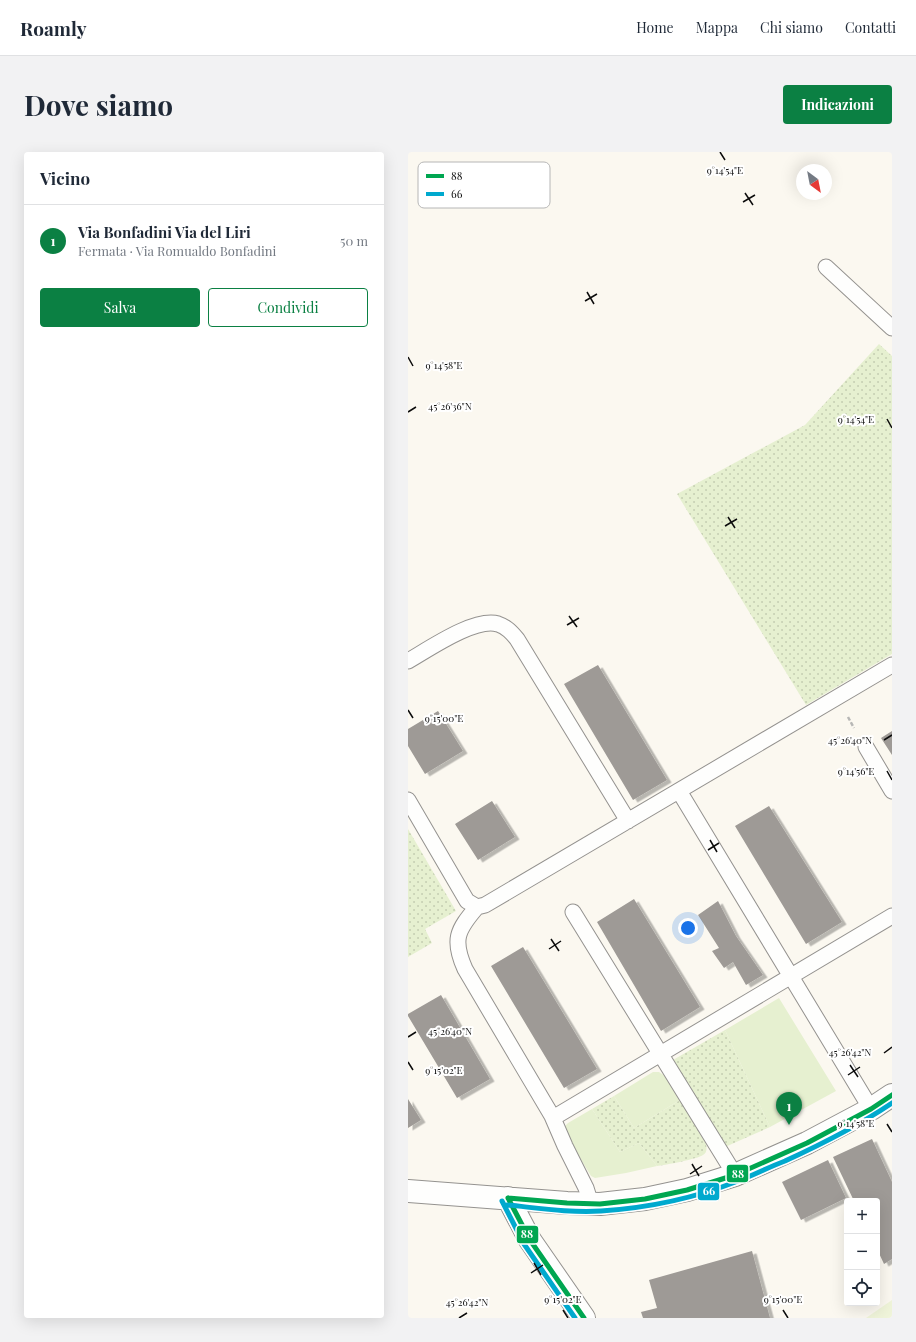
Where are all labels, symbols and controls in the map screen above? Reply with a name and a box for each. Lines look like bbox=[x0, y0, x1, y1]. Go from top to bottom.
text: Roamly bbox=[20, 15, 87, 41]
text: Home bbox=[636, 18, 674, 37]
text: Mappa bbox=[696, 18, 738, 37]
text: Chi siamo bbox=[760, 18, 823, 37]
text: Contatti bbox=[845, 18, 896, 37]
button: Indicazioni bbox=[783, 85, 892, 124]
text: Dove siamo bbox=[24, 86, 173, 123]
legend bbox=[418, 162, 550, 208]
text: 9°14'54"E bbox=[707, 163, 743, 177]
north arrow bbox=[796, 164, 832, 200]
text: Vicino bbox=[40, 167, 90, 189]
text: 88 bbox=[451, 168, 463, 183]
text: 66 bbox=[451, 186, 463, 201]
text: Via Bonfadini Via del Liri bbox=[78, 222, 251, 242]
text: 1 bbox=[51, 232, 55, 249]
text: 50 m bbox=[340, 232, 368, 249]
text: Fermata · Via Romualdo Bonfadini bbox=[78, 242, 276, 259]
button: Salva bbox=[40, 288, 200, 327]
button: Condividi bbox=[208, 288, 368, 327]
text: 9°14'58"E bbox=[426, 358, 462, 372]
text: 45°26'36"N bbox=[428, 399, 472, 413]
text: 9°14'54"E bbox=[838, 412, 874, 426]
text: 9°15'00"E bbox=[425, 711, 463, 725]
text: 45°26'40"N bbox=[828, 733, 872, 747]
text: 9°14'56"E bbox=[838, 764, 874, 778]
your location bbox=[678, 918, 698, 938]
text: 45°26'40"N bbox=[428, 1024, 472, 1038]
text: 45°26'42"N bbox=[829, 1045, 871, 1059]
text: 9°15'02"E bbox=[425, 1063, 463, 1077]
pin: 1 bbox=[776, 1092, 802, 1125]
text: 9°14'58"E bbox=[838, 1116, 874, 1130]
line badge: 88 bbox=[726, 1164, 749, 1183]
text: 88 bbox=[732, 1166, 744, 1181]
line badge: 66 bbox=[697, 1182, 720, 1201]
text: 66 bbox=[703, 1183, 715, 1198]
map controls bbox=[844, 1198, 880, 1306]
button: + bbox=[844, 1198, 880, 1234]
line badge: 88 bbox=[516, 1225, 539, 1244]
text: 88 bbox=[521, 1226, 533, 1241]
button: − bbox=[844, 1234, 880, 1270]
button: locate bbox=[844, 1270, 880, 1306]
text: 9°15'02"E bbox=[544, 1292, 582, 1306]
text: 9°15'00"E bbox=[764, 1292, 802, 1306]
text: 45°26'42"N bbox=[446, 1295, 488, 1309]

